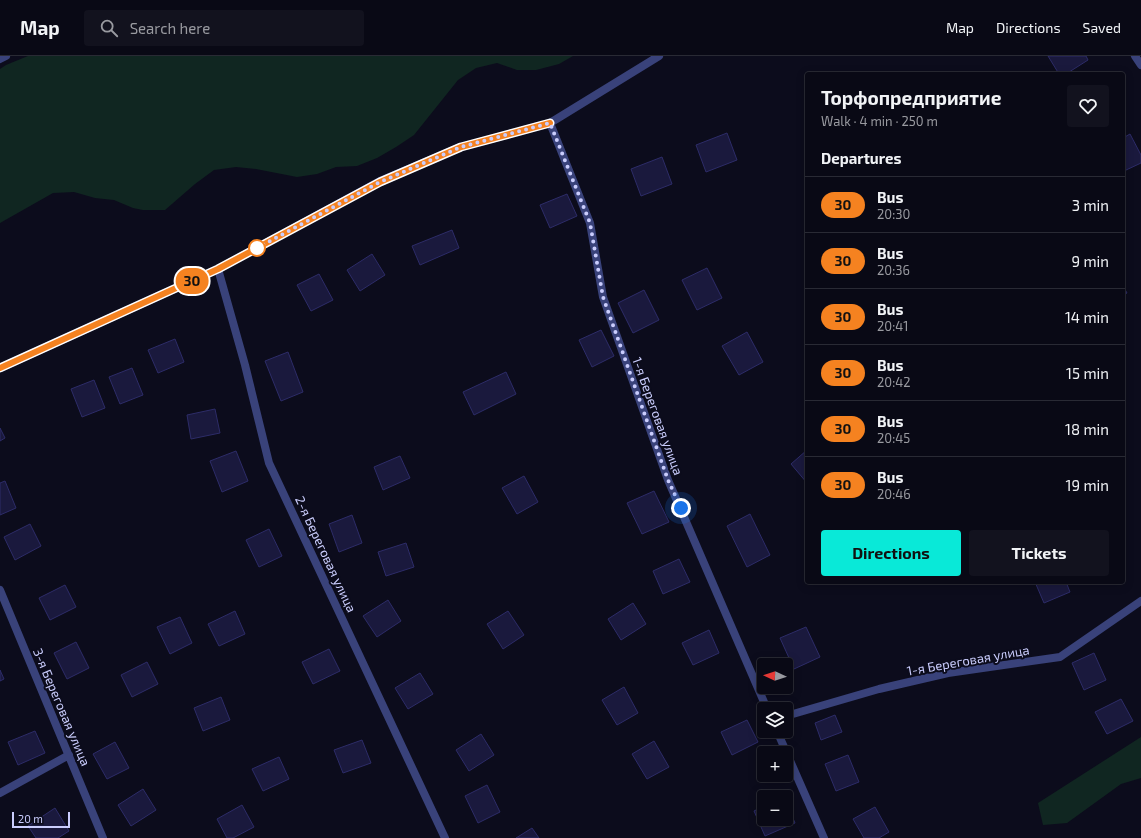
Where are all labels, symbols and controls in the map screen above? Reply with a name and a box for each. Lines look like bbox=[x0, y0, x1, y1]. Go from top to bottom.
search box bbox=[84, 10, 364, 46]
text: Map bbox=[20, 16, 60, 39]
icon: search bbox=[98, 17, 120, 39]
text: Search here bbox=[130, 19, 210, 37]
text: Map bbox=[946, 19, 974, 36]
text: Directions bbox=[996, 19, 1061, 36]
text: Saved bbox=[1083, 19, 1121, 36]
button: heart bbox=[1067, 85, 1109, 127]
text: Торфопредприятие bbox=[821, 86, 1001, 109]
text: Walk · 4 min · 250 m bbox=[821, 113, 938, 129]
text: Departures bbox=[821, 149, 901, 167]
text: Bus bbox=[877, 188, 903, 206]
text: 30 bbox=[835, 196, 851, 213]
text: 3 min bbox=[1072, 196, 1109, 214]
text: 20:30 bbox=[877, 206, 910, 222]
unlabelled marker bbox=[248, 239, 266, 257]
text: Bus bbox=[877, 244, 903, 262]
text: 30 bbox=[835, 252, 851, 269]
text: 9 min bbox=[1071, 252, 1109, 270]
text: 20:36 bbox=[877, 262, 910, 278]
line badge: 30 bbox=[174, 268, 210, 294]
text: 30 bbox=[184, 272, 200, 289]
text: Bus bbox=[877, 300, 903, 318]
text: 30 bbox=[835, 308, 851, 325]
text: 14 min bbox=[1065, 308, 1109, 326]
text: 20:41 bbox=[877, 318, 908, 334]
street label: 1-я Береговая улица bbox=[629, 355, 687, 477]
text: Bus bbox=[877, 356, 903, 374]
text: 30 bbox=[835, 364, 851, 381]
text: 15 min bbox=[1066, 364, 1109, 382]
text: 20:42 bbox=[877, 374, 911, 390]
text: Bus bbox=[877, 412, 903, 430]
text: 30 bbox=[835, 420, 851, 437]
text: 18 min bbox=[1065, 420, 1109, 438]
text: 20:45 bbox=[877, 430, 910, 446]
text: Bus bbox=[877, 468, 903, 486]
text: 30 bbox=[835, 476, 851, 493]
text: 19 min bbox=[1066, 476, 1109, 494]
text: 20:46 bbox=[877, 486, 911, 502]
street label: 2-я Береговая улица bbox=[292, 493, 360, 615]
your location bbox=[671, 498, 691, 518]
button: Directions bbox=[821, 530, 961, 576]
button: Tickets bbox=[969, 530, 1109, 576]
street label: 1-я Береговая улица bbox=[905, 641, 1031, 679]
street label: 3-я Береговая улица bbox=[30, 646, 94, 768]
north arrow bbox=[757, 658, 793, 694]
map controls bbox=[757, 658, 793, 826]
button: layers bbox=[757, 702, 793, 738]
button: + bbox=[757, 746, 793, 782]
button: − bbox=[757, 790, 793, 826]
scale bar bbox=[12, 810, 70, 829]
text: 20 m bbox=[18, 812, 43, 825]

